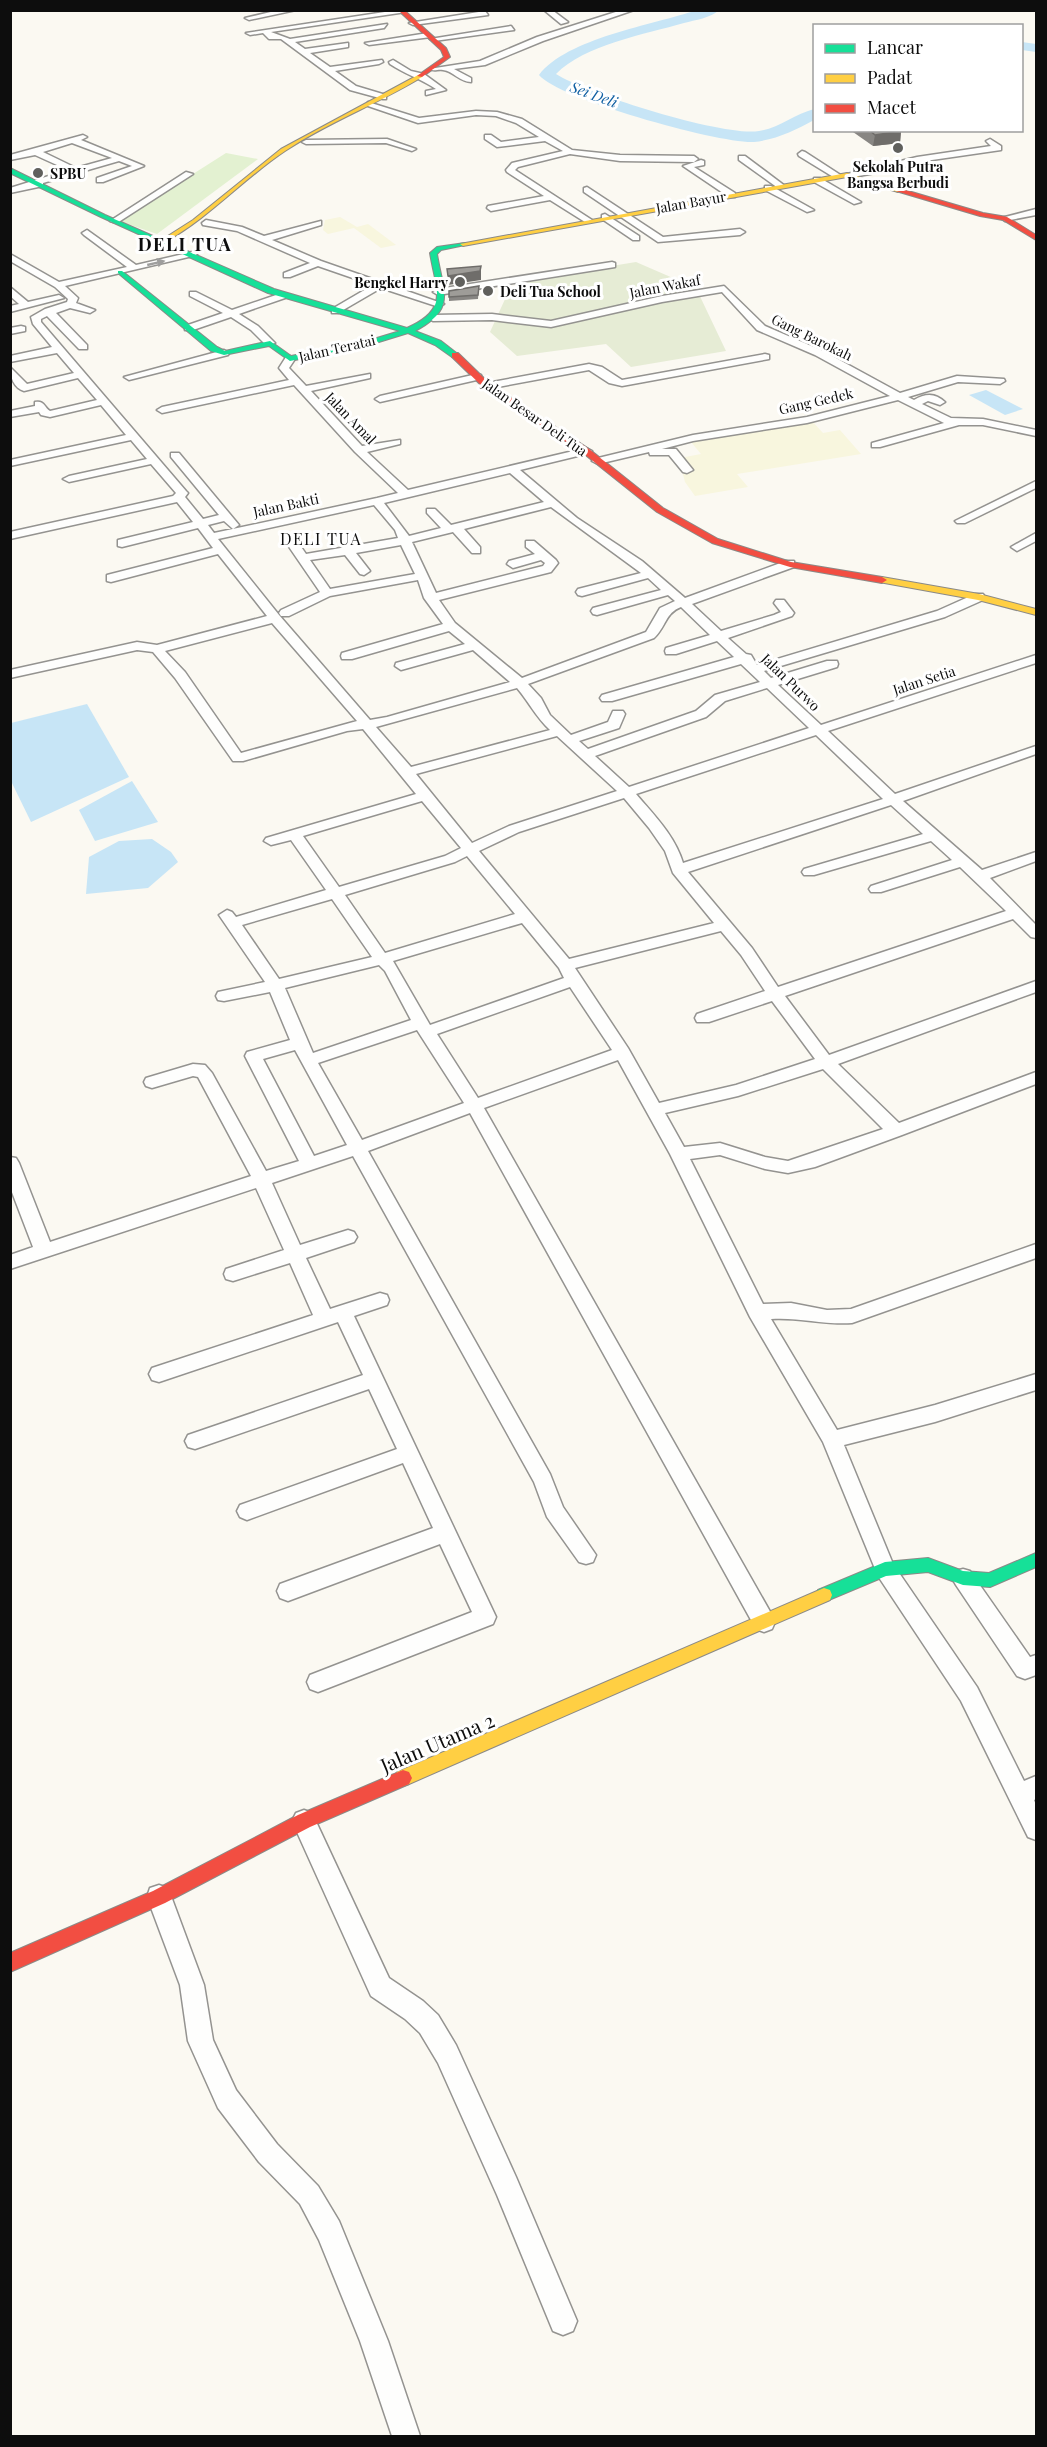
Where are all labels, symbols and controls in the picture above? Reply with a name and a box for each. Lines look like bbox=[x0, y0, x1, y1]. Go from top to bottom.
legend bbox=[813, 24, 1023, 132]
text: Lancar bbox=[867, 35, 923, 59]
text: Padat bbox=[867, 65, 913, 89]
water label: Sei Deli bbox=[567, 76, 621, 112]
text: Macet bbox=[867, 95, 916, 119]
marker: Sekolah Putra Bangsa Berbudi bbox=[891, 141, 905, 155]
place label: Sekolah Putra Bangsa Berbudi bbox=[847, 157, 949, 192]
place label: SPBU bbox=[50, 164, 86, 183]
marker: SPBU bbox=[31, 166, 45, 180]
street label: Jalan Bayur bbox=[653, 186, 728, 218]
district label: DELI TUA bbox=[138, 232, 232, 256]
one-way arrow bbox=[147, 258, 165, 268]
street label: Jalan Wakaf bbox=[627, 270, 703, 302]
place label: Bengkel Harry bbox=[354, 273, 449, 292]
marker: Bengkel Harry bbox=[453, 275, 467, 289]
place label: Deli Tua School bbox=[500, 282, 602, 301]
marker: Deli Tua School bbox=[481, 284, 495, 298]
street label: Gang Barokah bbox=[768, 309, 856, 365]
street label: Jalan Teratai bbox=[296, 330, 377, 366]
street label: Jalan Besar Deli Tua bbox=[478, 373, 591, 460]
street label: Gang Gedek bbox=[777, 383, 855, 419]
street label: Jalan Amal bbox=[321, 387, 381, 448]
street label: Jalan Bakti bbox=[251, 489, 320, 521]
district label: DELI TUA bbox=[280, 528, 362, 549]
street label: Jalan Purwo bbox=[757, 648, 825, 715]
street label: Jalan Setia bbox=[889, 661, 958, 699]
street label: Jalan Utama 2 bbox=[375, 1706, 498, 1779]

